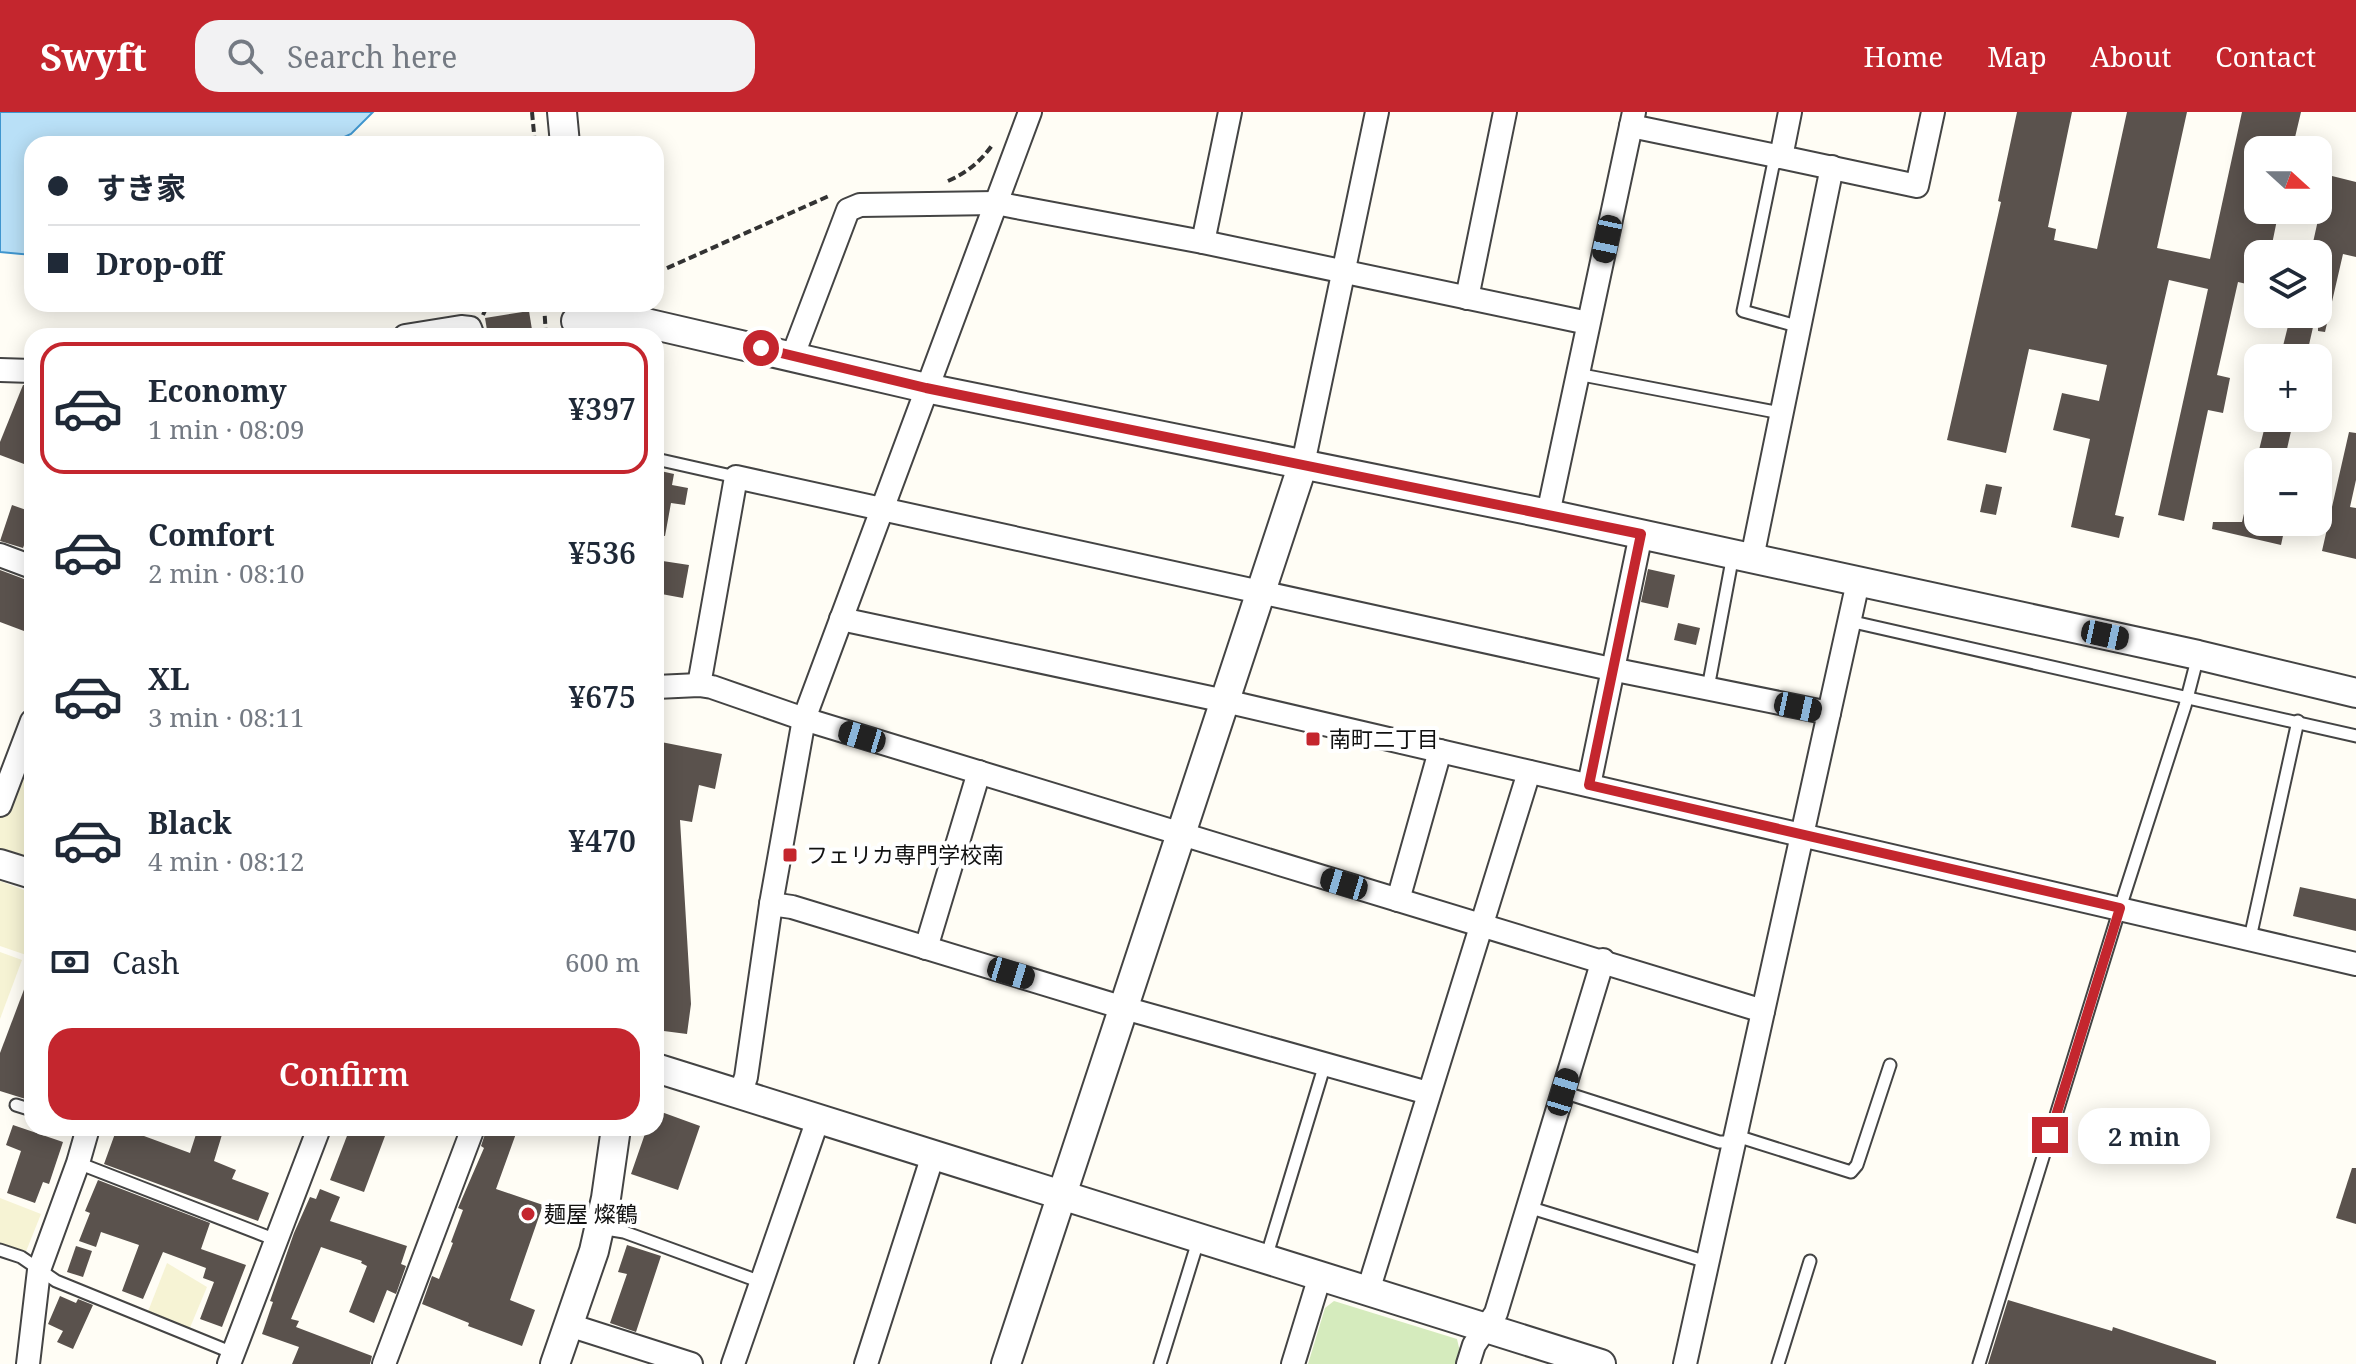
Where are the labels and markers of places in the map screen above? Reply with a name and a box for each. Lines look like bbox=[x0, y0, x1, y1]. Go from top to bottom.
place label: 南町二丁目 bbox=[1329, 723, 1439, 753]
marker: 南町二丁目 bbox=[1304, 730, 1322, 748]
place label: フェリカ専門学校南 bbox=[806, 839, 1004, 869]
marker: フェリカ専門学校南 bbox=[781, 846, 799, 864]
place label: 麺屋 燦鶴 bbox=[544, 1198, 638, 1228]
marker: 麺屋 燦鶴 bbox=[519, 1205, 537, 1223]

